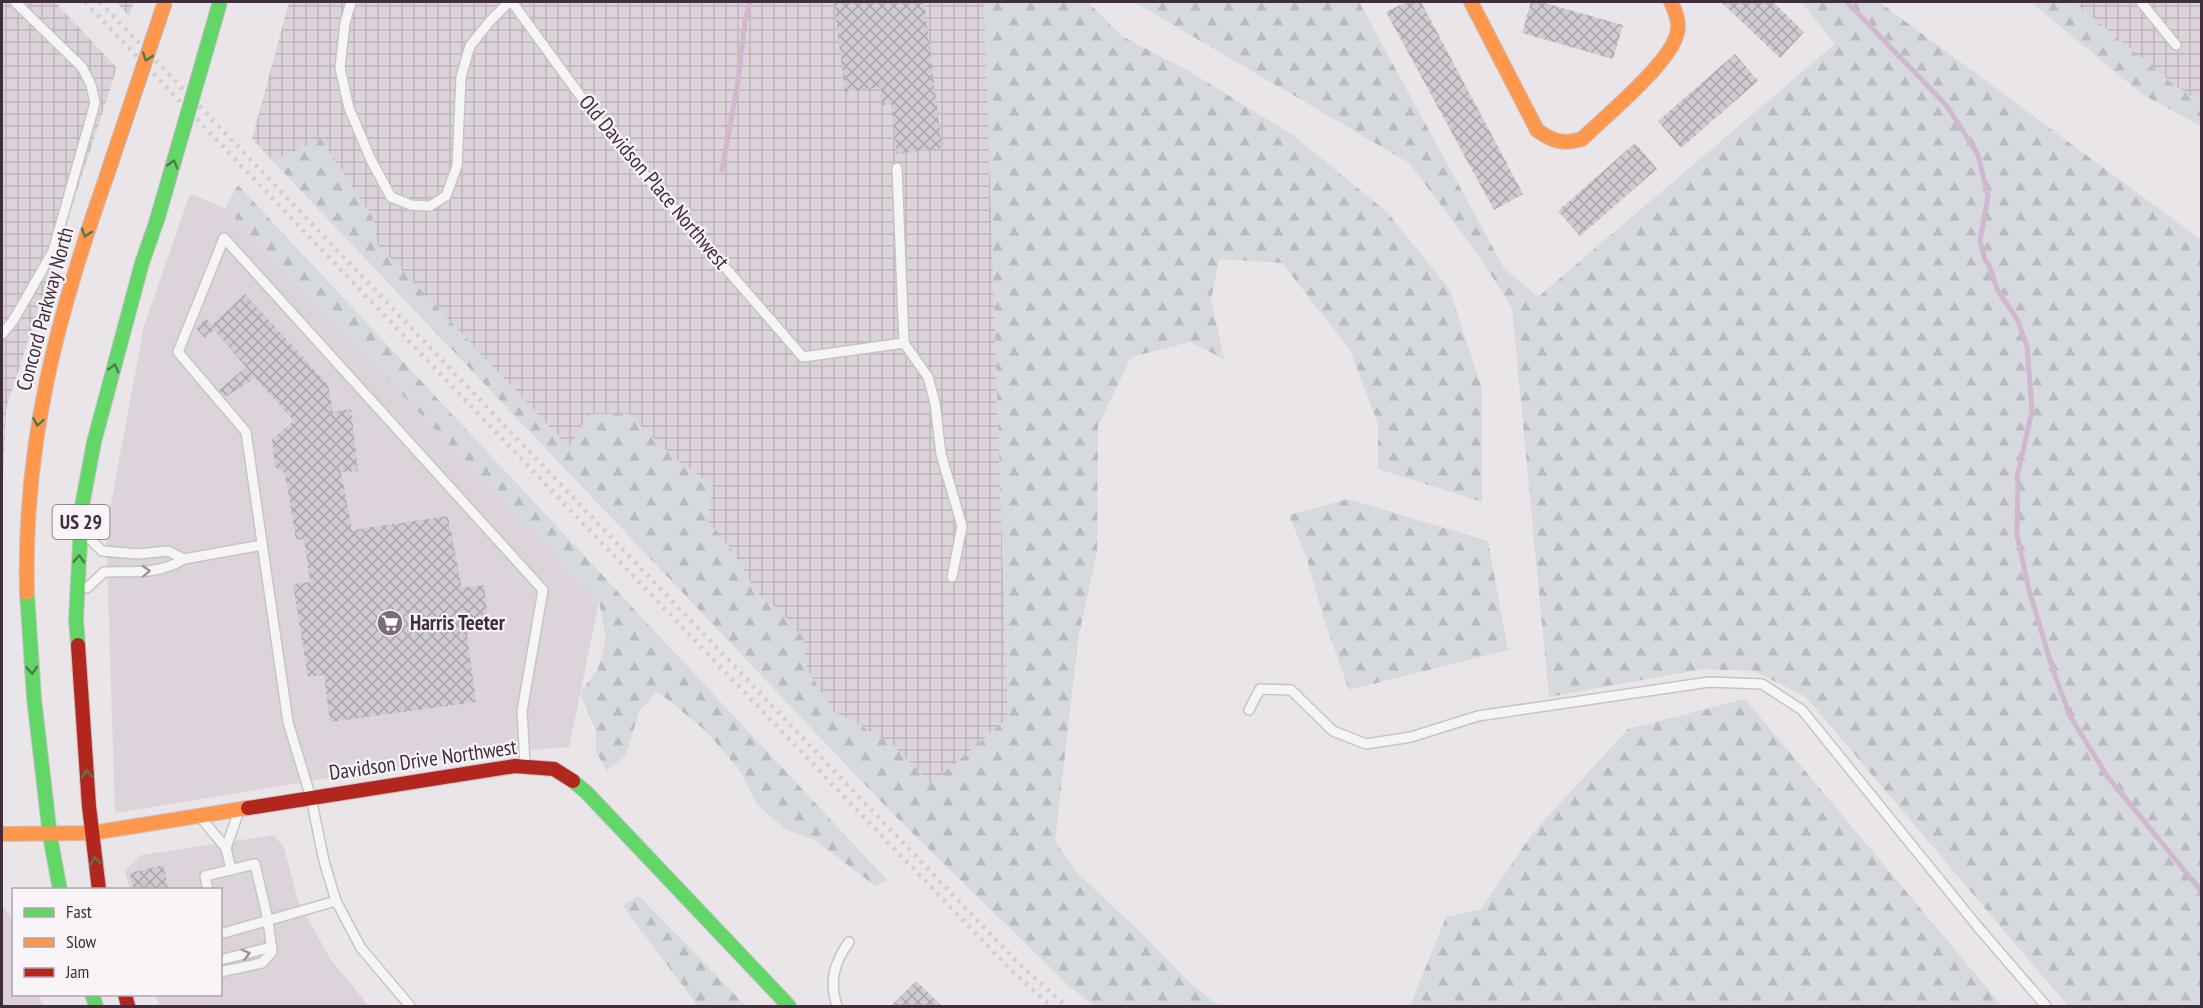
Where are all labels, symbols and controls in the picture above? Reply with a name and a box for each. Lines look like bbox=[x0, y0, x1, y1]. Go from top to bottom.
one-way arrow bbox=[141, 51, 154, 62]
street label: Old Davidson Place Northwest bbox=[574, 89, 735, 275]
one-way arrow bbox=[166, 159, 178, 170]
street label: Concord Parkway North bbox=[10, 224, 79, 394]
one-way arrow bbox=[81, 227, 94, 238]
one-way arrow bbox=[107, 363, 119, 373]
one-way arrow bbox=[32, 417, 45, 427]
road number: US 29 bbox=[52, 505, 110, 539]
one-way arrow bbox=[72, 554, 85, 563]
one-way arrow bbox=[141, 565, 151, 578]
supermarket icon: Harris Teeter bbox=[375, 608, 405, 638]
place label: Harris Teeter bbox=[410, 609, 506, 636]
one-way arrow bbox=[25, 665, 38, 675]
street label: Davidson Drive Northwest bbox=[327, 733, 519, 786]
one-way arrow bbox=[80, 770, 93, 779]
one-way arrow bbox=[89, 857, 102, 866]
legend bbox=[12, 888, 222, 996]
text: Fast bbox=[66, 900, 92, 923]
text: Slow bbox=[66, 930, 97, 953]
one-way arrow bbox=[241, 948, 251, 961]
text: Jam bbox=[65, 960, 89, 983]

